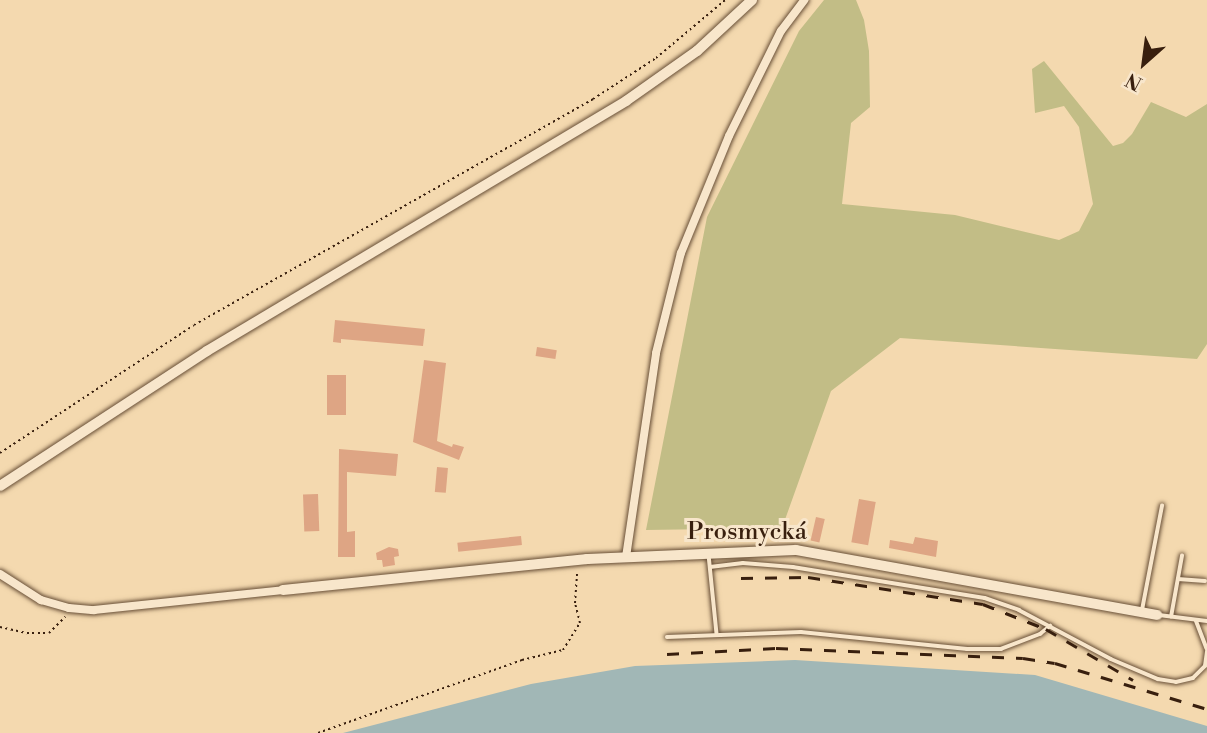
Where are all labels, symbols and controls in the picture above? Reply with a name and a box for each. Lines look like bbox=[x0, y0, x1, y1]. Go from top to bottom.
north arrow bbox=[1109, 28, 1179, 98]
text: N bbox=[1122, 67, 1146, 96]
street label: Prosmycká bbox=[687, 519, 807, 547]

